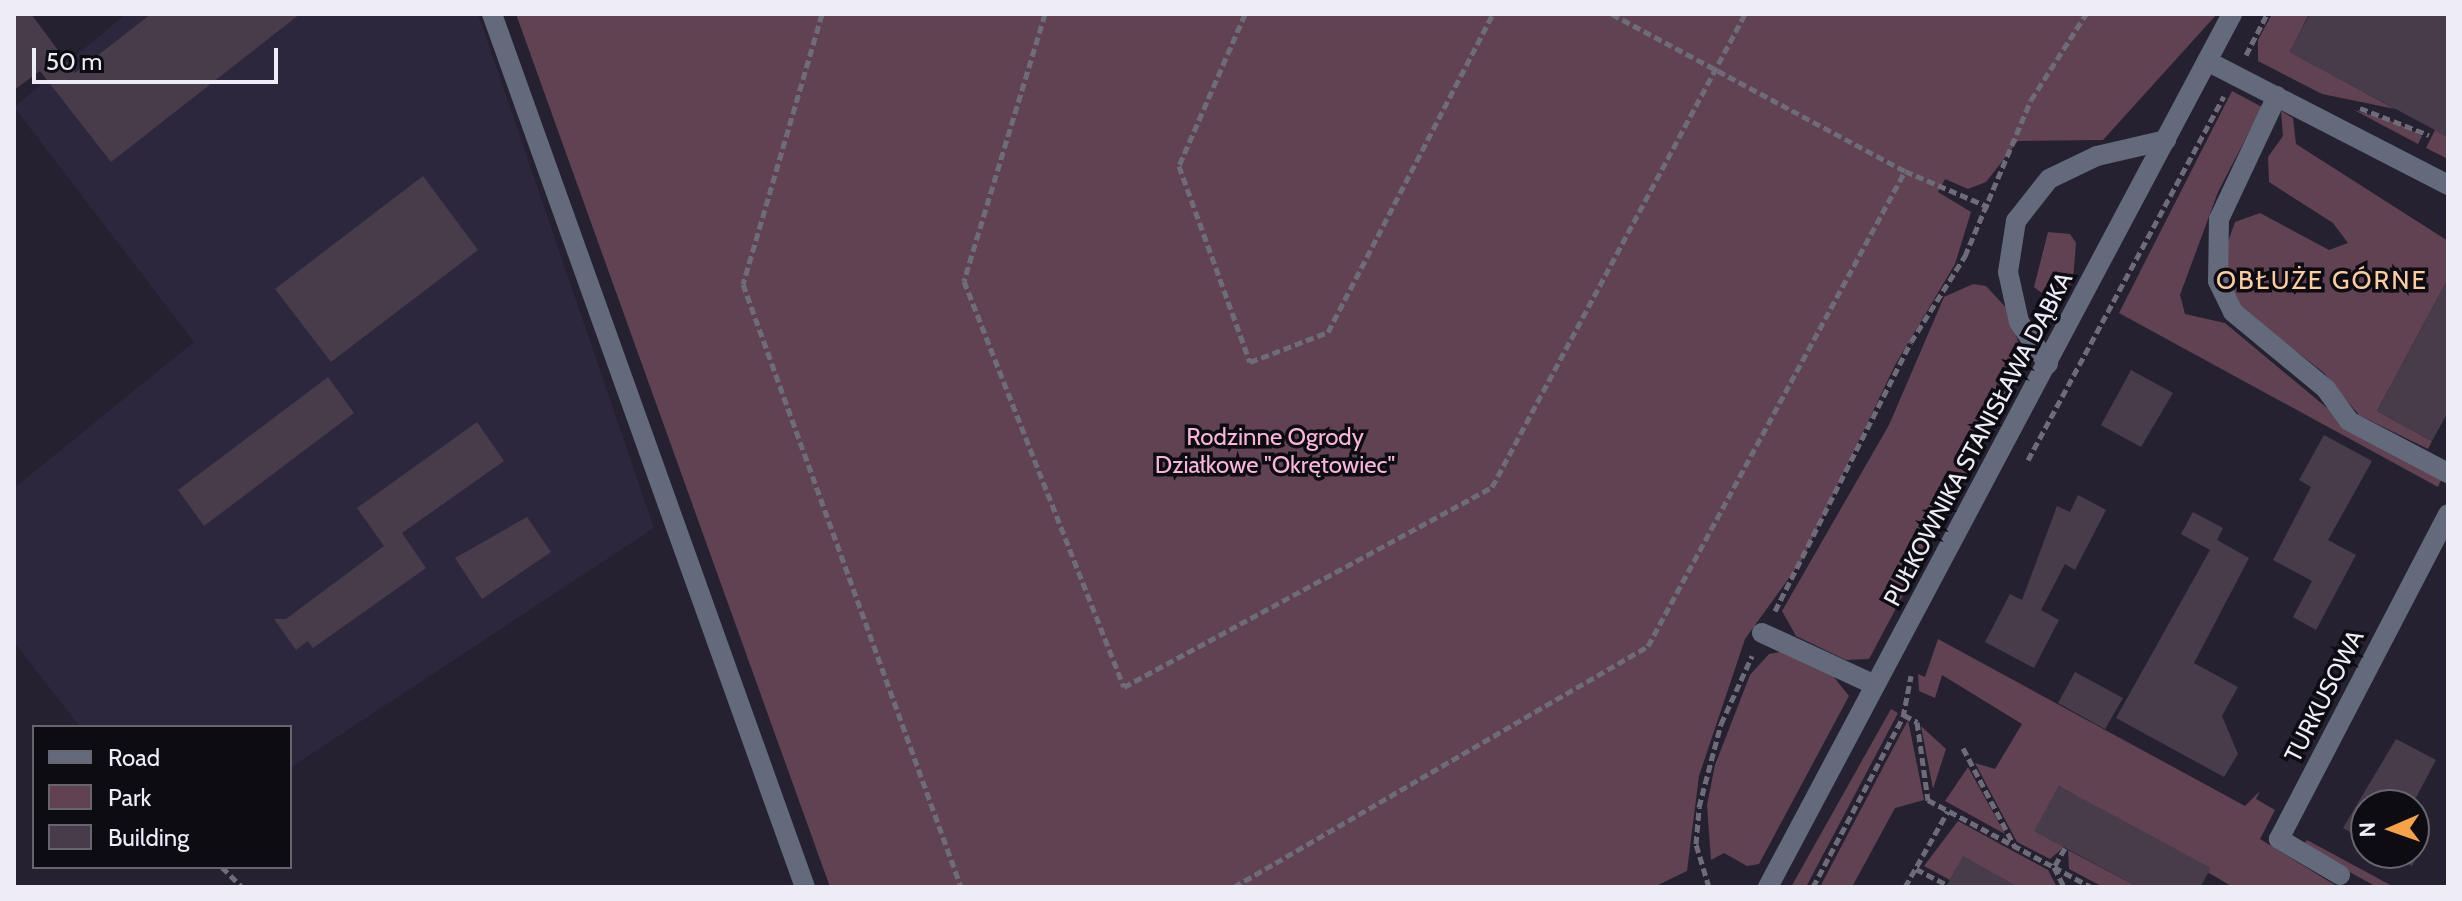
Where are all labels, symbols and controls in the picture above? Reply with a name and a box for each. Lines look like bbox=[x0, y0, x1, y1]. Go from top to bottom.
scale bar bbox=[36, 32, 282, 82]
text: 50 m bbox=[46, 47, 102, 76]
district label: OBŁUŻE GÓRNE bbox=[2216, 265, 2428, 297]
street label: PUŁKOWNIKA STANISŁAWA DĄBKA bbox=[1877, 267, 2079, 611]
park label: Rodzinne Ogrody Działkowe "Okrętowiec" bbox=[1155, 423, 1395, 479]
street label: TURKUSOWA bbox=[2278, 625, 2370, 767]
legend bbox=[32, 725, 292, 869]
text: Road bbox=[108, 743, 160, 772]
text: Park bbox=[108, 783, 151, 812]
north arrow bbox=[2350, 789, 2430, 869]
text: N bbox=[2354, 822, 2381, 838]
text: Building bbox=[108, 823, 189, 852]

